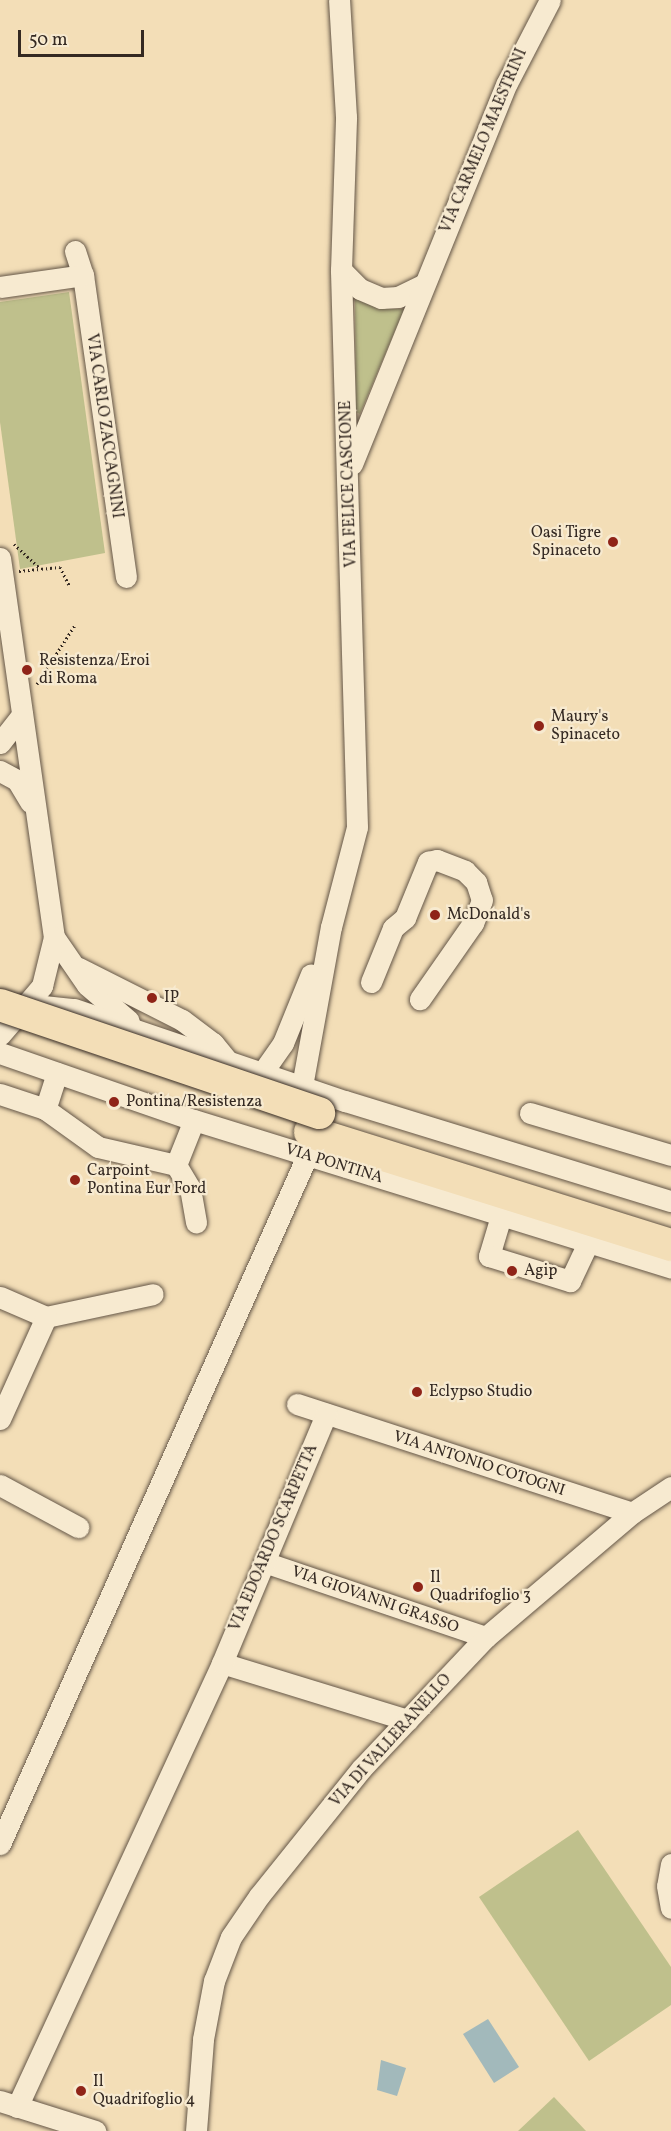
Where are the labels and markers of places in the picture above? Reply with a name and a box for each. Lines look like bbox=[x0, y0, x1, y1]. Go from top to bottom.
place label: Oasi Tigre Spinaceto bbox=[531, 523, 601, 561]
marker: Oasi Tigre Spinaceto bbox=[606, 535, 620, 549]
place label: Resistenza/Eroi di Roma bbox=[39, 651, 150, 689]
marker: Resistenza/Eroi di Roma bbox=[20, 663, 34, 677]
place label: Maury's Spinaceto bbox=[551, 707, 620, 745]
marker: Maury's Spinaceto bbox=[532, 719, 546, 733]
place label: McDonald's bbox=[447, 905, 530, 925]
marker: McDonald's bbox=[428, 908, 442, 922]
place label: IP bbox=[164, 988, 179, 1008]
marker: IP bbox=[145, 991, 159, 1005]
place label: Pontina/Resistenza bbox=[126, 1092, 262, 1112]
marker: Pontina/Resistenza bbox=[107, 1095, 121, 1109]
place label: Carpoint Pontina Eur Ford bbox=[87, 1161, 206, 1199]
marker: Carpoint Pontina Eur Ford bbox=[68, 1173, 82, 1187]
place label: Agip bbox=[524, 1261, 557, 1281]
marker: Agip bbox=[505, 1264, 519, 1278]
place label: Eclypso Studio bbox=[429, 1382, 532, 1402]
marker: Eclypso Studio bbox=[410, 1385, 424, 1399]
place label: Il Quadrifoglio 3 bbox=[430, 1568, 531, 1606]
marker: Il Quadrifoglio 3 bbox=[411, 1580, 425, 1594]
place label: Il Quadrifoglio 4 bbox=[93, 2072, 195, 2110]
marker: Il Quadrifoglio 4 bbox=[74, 2084, 88, 2098]

